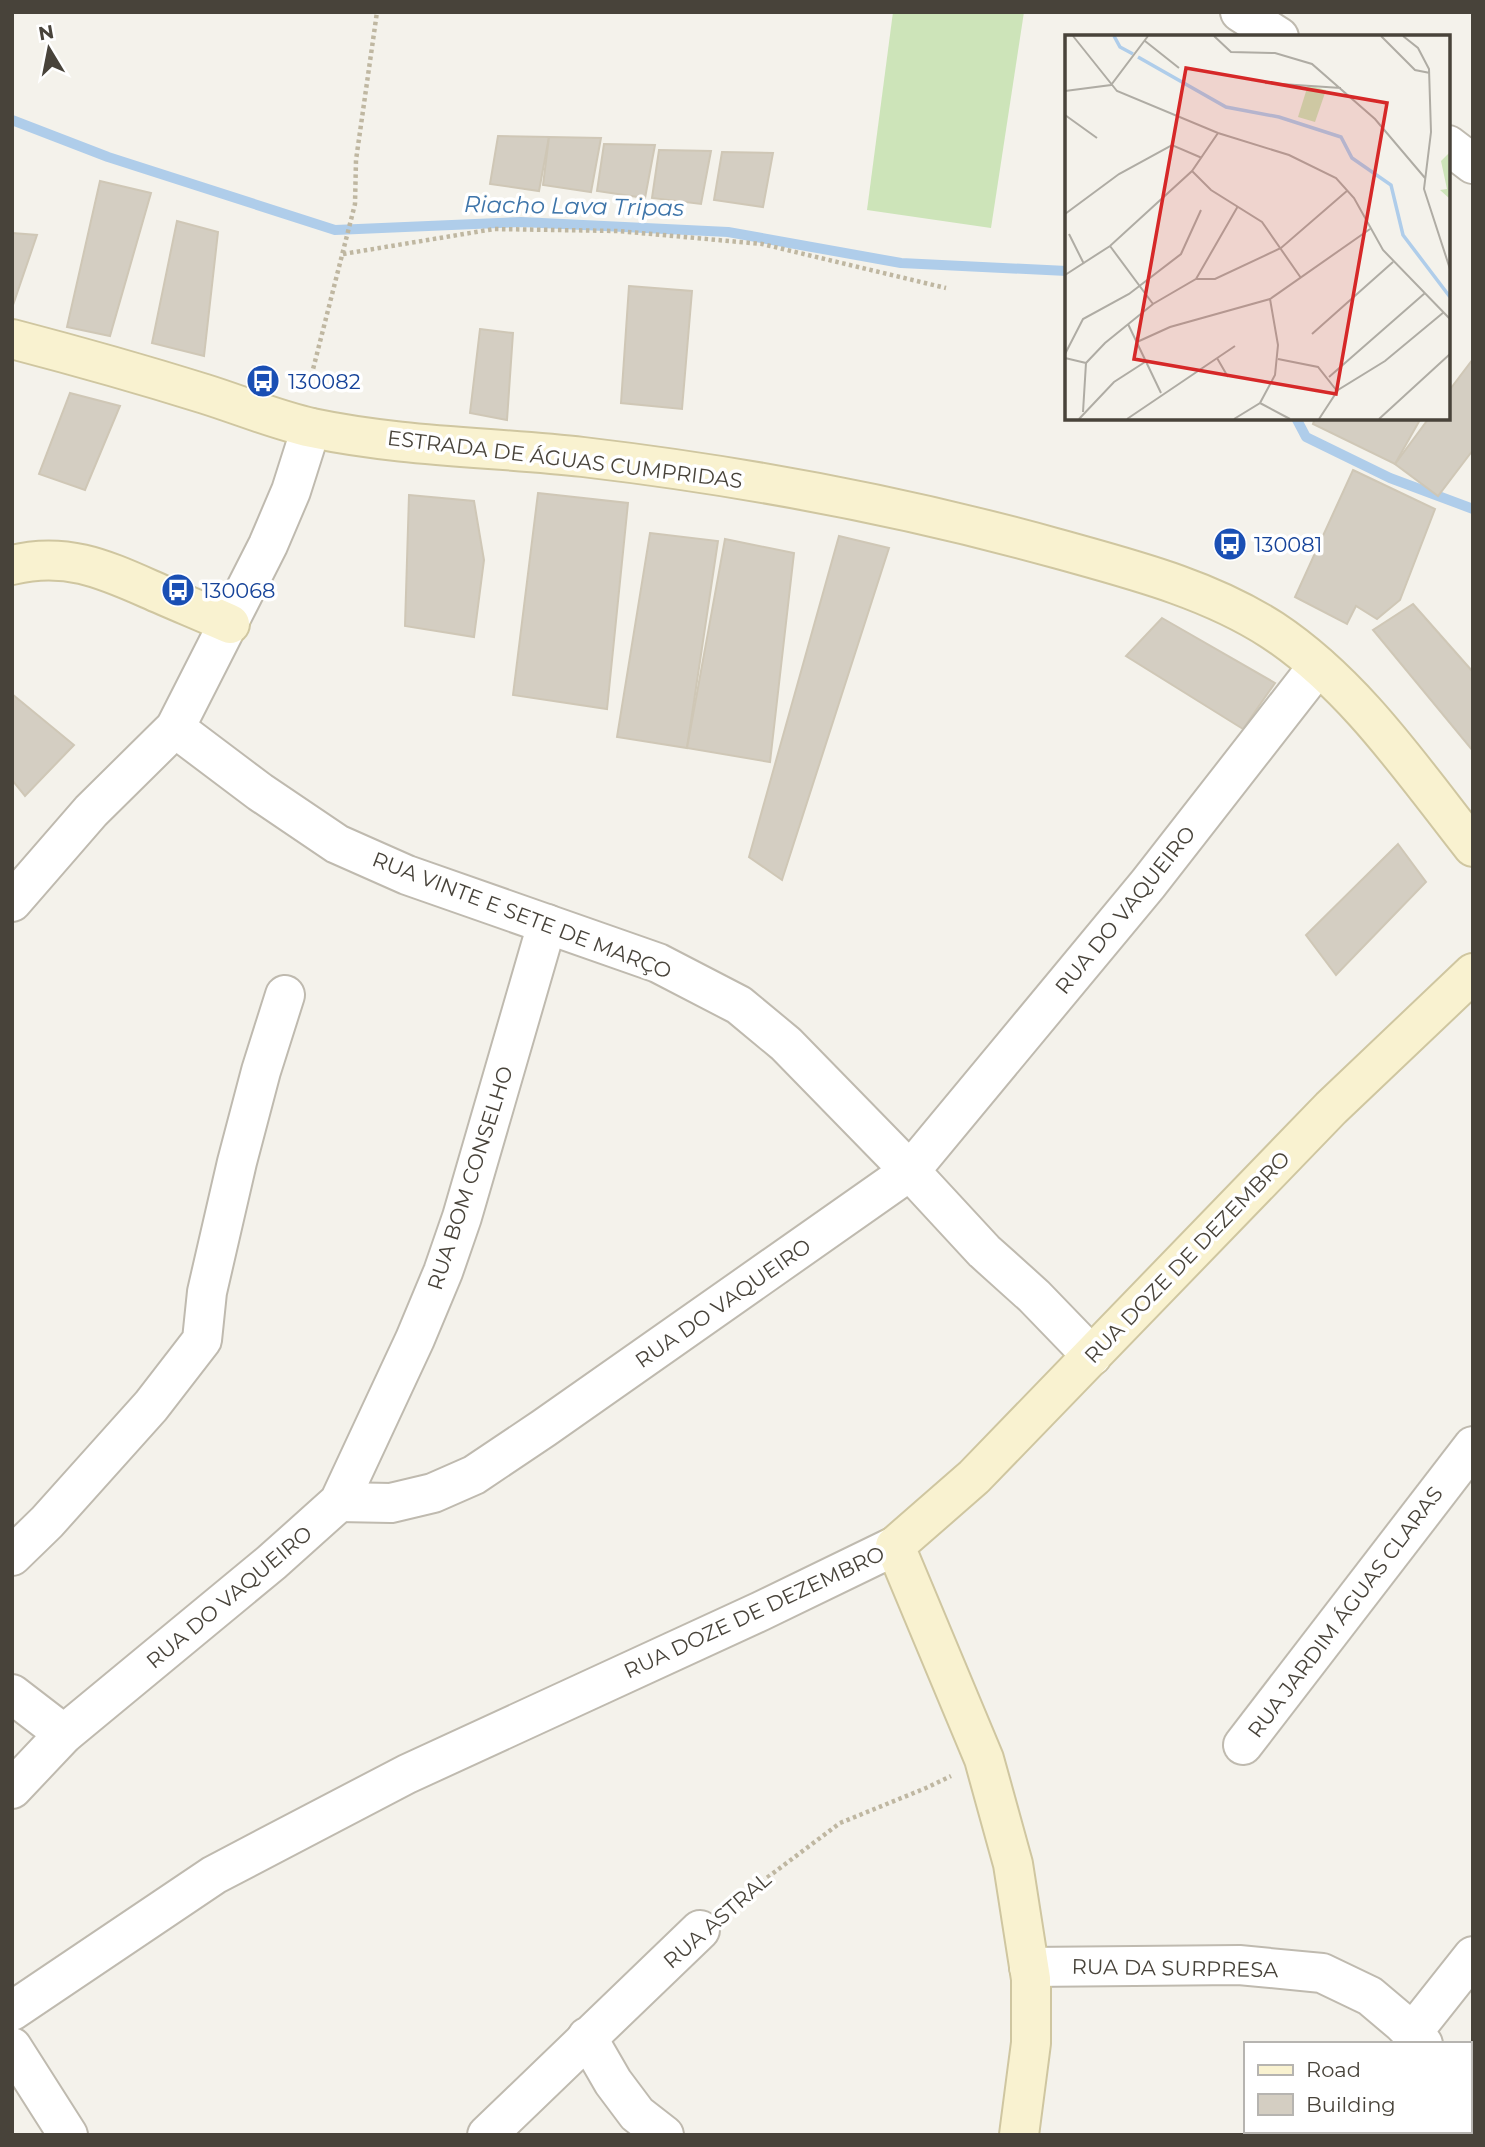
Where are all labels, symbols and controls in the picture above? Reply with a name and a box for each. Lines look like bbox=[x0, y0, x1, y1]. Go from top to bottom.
north arrow bbox=[14, 14, 84, 84]
text: N bbox=[37, 20, 56, 45]
inset map bbox=[1065, 35, 1450, 420]
water label: Riacho Lava Tripas bbox=[464, 190, 684, 222]
bus stop icon: 130082 bbox=[244, 362, 282, 400]
place label: 130082 bbox=[288, 369, 361, 394]
street label: ESTRADA DE ÁGUAS CUMPRIDAS bbox=[386, 425, 744, 493]
bus stop icon: 130081 bbox=[1211, 525, 1249, 563]
place label: 130081 bbox=[1254, 532, 1322, 557]
bus stop icon: 130068 bbox=[159, 571, 197, 609]
place label: 130068 bbox=[202, 578, 275, 603]
street label: RUA DO VAQUEIRO bbox=[1050, 821, 1200, 999]
street label: RUA VINTE E SETE DE MARÇO bbox=[369, 846, 675, 984]
street label: RUA BOM CONSELHO bbox=[422, 1063, 518, 1293]
street label: RUA DOZE DE DEZEMBRO bbox=[1079, 1146, 1295, 1368]
street label: RUA DO VAQUEIRO bbox=[630, 1233, 816, 1373]
street label: RUA JARDIM ÁGUAS CLARAS bbox=[1242, 1481, 1448, 1743]
street label: RUA DO VAQUEIRO bbox=[141, 1520, 317, 1674]
street label: RUA DOZE DE DEZEMBRO bbox=[620, 1540, 888, 1684]
street label: RUA ASTRAL bbox=[658, 1866, 776, 1974]
street label: RUA DA SURPRESA bbox=[1072, 1954, 1279, 1982]
legend bbox=[1244, 2042, 1471, 2133]
text: Road bbox=[1306, 2057, 1361, 2082]
text: Building bbox=[1306, 2092, 1396, 2117]

